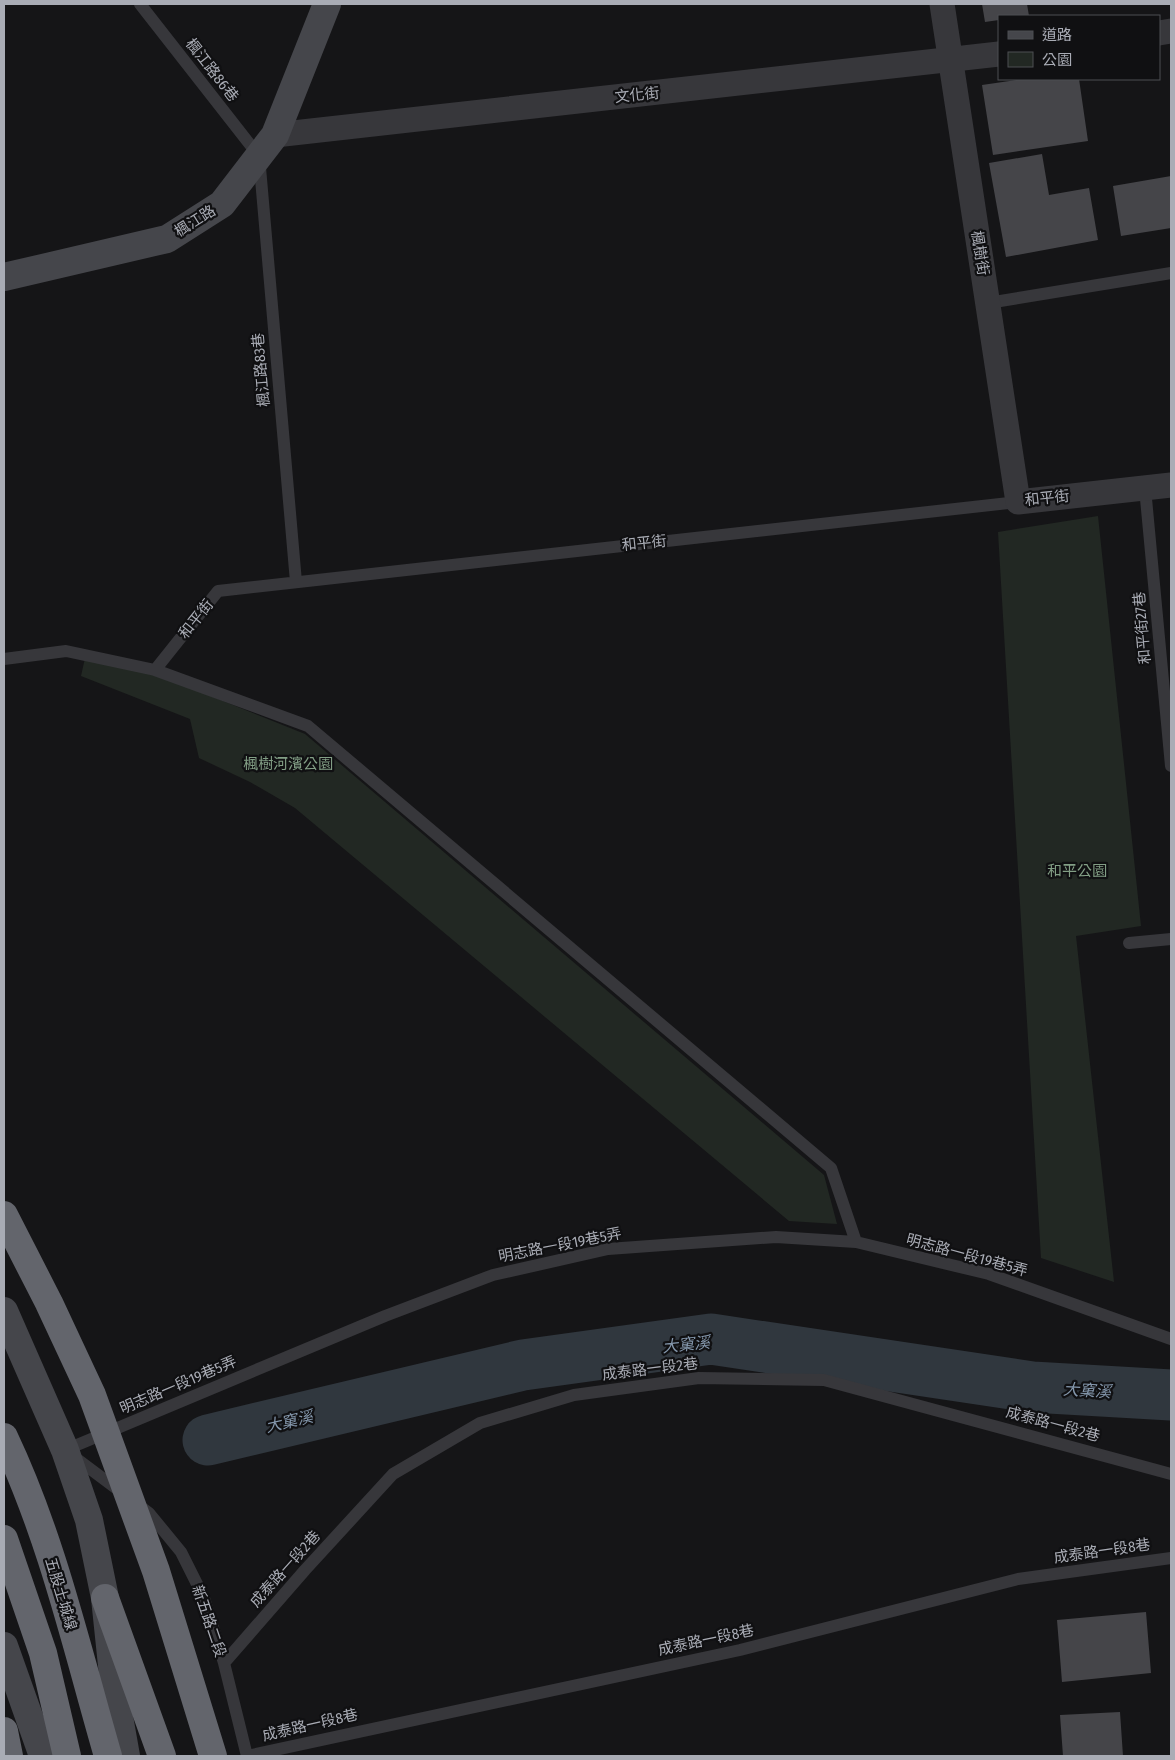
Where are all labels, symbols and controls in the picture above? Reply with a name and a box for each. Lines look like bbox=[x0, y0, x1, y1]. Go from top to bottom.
legend bbox=[998, 15, 1160, 80]
text: 道路 bbox=[1042, 26, 1072, 44]
street label: 楓江路86巷 bbox=[182, 35, 242, 105]
text: 公園 bbox=[1042, 51, 1072, 69]
street label: 文化街 bbox=[614, 84, 660, 106]
street label: 楓江路 bbox=[171, 201, 219, 241]
street label: 楓樹街 bbox=[968, 229, 992, 277]
street label: 楓江路83巷 bbox=[249, 332, 273, 408]
street label: 和平街 bbox=[1024, 487, 1070, 509]
street label: 和平街 bbox=[621, 532, 667, 554]
street label: 和平街27巷 bbox=[1130, 591, 1154, 665]
street label: 和平街 bbox=[175, 596, 217, 642]
park label: 楓樹河濱公園 bbox=[243, 755, 333, 773]
park label: 和平公園 bbox=[1047, 862, 1107, 880]
street label: 明志路一段19巷5弄 bbox=[497, 1224, 623, 1266]
street label: 明志路一段19巷5弄 bbox=[904, 1230, 1030, 1280]
water label: 大窠溪 bbox=[661, 1332, 713, 1356]
street label: 明志路一段19巷5弄 bbox=[117, 1352, 239, 1418]
street label: 成泰路一段2巷 bbox=[601, 1354, 699, 1384]
water label: 大窠溪 bbox=[1063, 1380, 1113, 1401]
street label: 成泰路一段2巷 bbox=[1004, 1403, 1102, 1445]
water label: 大窠溪 bbox=[264, 1406, 317, 1436]
street label: 成泰路一段2巷 bbox=[246, 1527, 324, 1611]
street label: 成泰路一段8巷 bbox=[1052, 1535, 1152, 1567]
street label: 五股土城線 bbox=[41, 1555, 81, 1633]
street label: 新五路二段 bbox=[188, 1583, 230, 1659]
street label: 成泰路一段8巷 bbox=[656, 1621, 756, 1659]
street label: 成泰路一段8巷 bbox=[260, 1705, 360, 1745]

